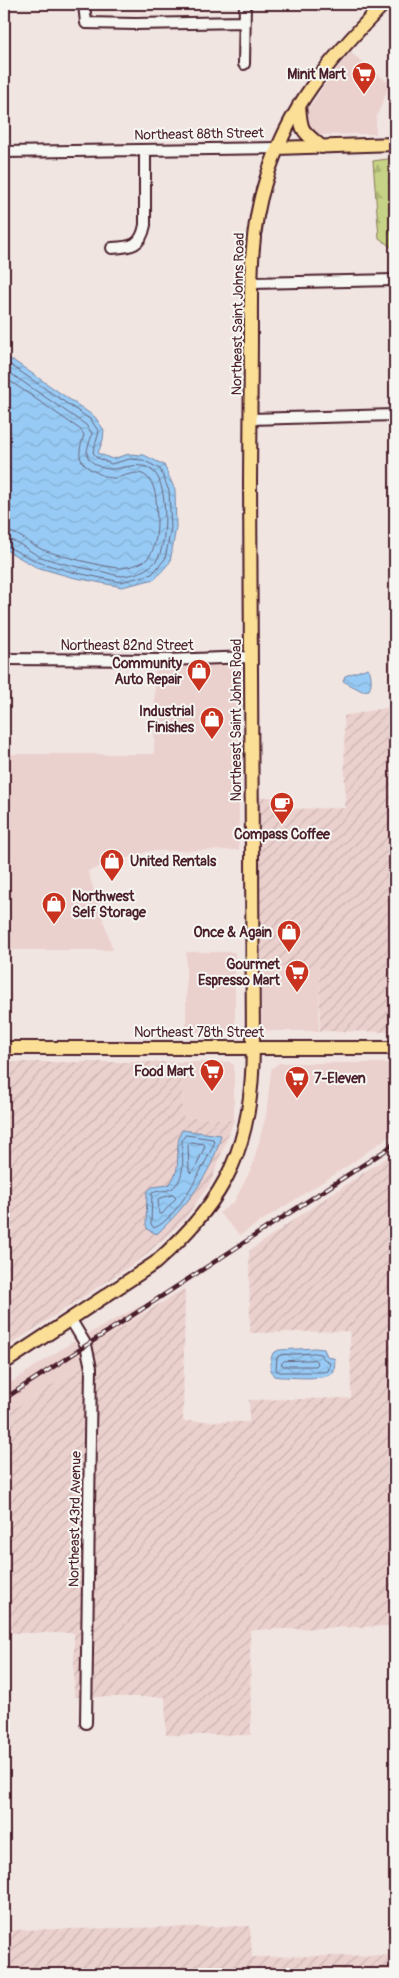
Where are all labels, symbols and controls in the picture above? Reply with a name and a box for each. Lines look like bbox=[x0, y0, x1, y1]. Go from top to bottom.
supermarket icon: Minit Mart bbox=[351, 61, 377, 95]
place label: Minit Mart bbox=[287, 66, 346, 83]
street label: Northeast 88th Street bbox=[134, 124, 264, 144]
street label: Northeast Saint Johns Road bbox=[228, 232, 248, 396]
street label: Northeast 82nd Street bbox=[60, 637, 194, 654]
street label: Northeast Saint Johns Road bbox=[228, 638, 245, 801]
place label: Community Auto Repair bbox=[112, 655, 183, 688]
shop icon: Community Auto Repair bbox=[186, 658, 212, 692]
place label: Industrial Finishes bbox=[139, 703, 195, 736]
shop icon: Industrial Finishes bbox=[199, 706, 225, 740]
cafe icon: Compass Coffee bbox=[269, 791, 295, 825]
place label: Compass Coffee bbox=[234, 826, 331, 843]
shop icon: United Rentals bbox=[99, 848, 125, 882]
place label: United Rentals bbox=[130, 853, 217, 870]
place label: Northwest Self Storage bbox=[72, 888, 147, 921]
shop icon: Northwest Self Storage bbox=[41, 891, 67, 925]
shop icon: Once & Again bbox=[276, 919, 302, 953]
place label: Once & Again bbox=[193, 924, 272, 941]
place label: Gourmet Espresso Mart bbox=[198, 956, 280, 989]
supermarket icon: Gourmet Espresso Mart bbox=[284, 959, 310, 993]
street label: Northeast 78th Street bbox=[134, 1024, 264, 1041]
supermarket icon: Food Mart bbox=[199, 1058, 225, 1092]
place label: Food Mart bbox=[134, 1063, 194, 1080]
supermarket icon: 7-Eleven bbox=[284, 1065, 310, 1099]
place label: 7-Eleven bbox=[314, 1070, 366, 1087]
street label: Northeast 43rd Avenue bbox=[65, 1451, 85, 1587]

